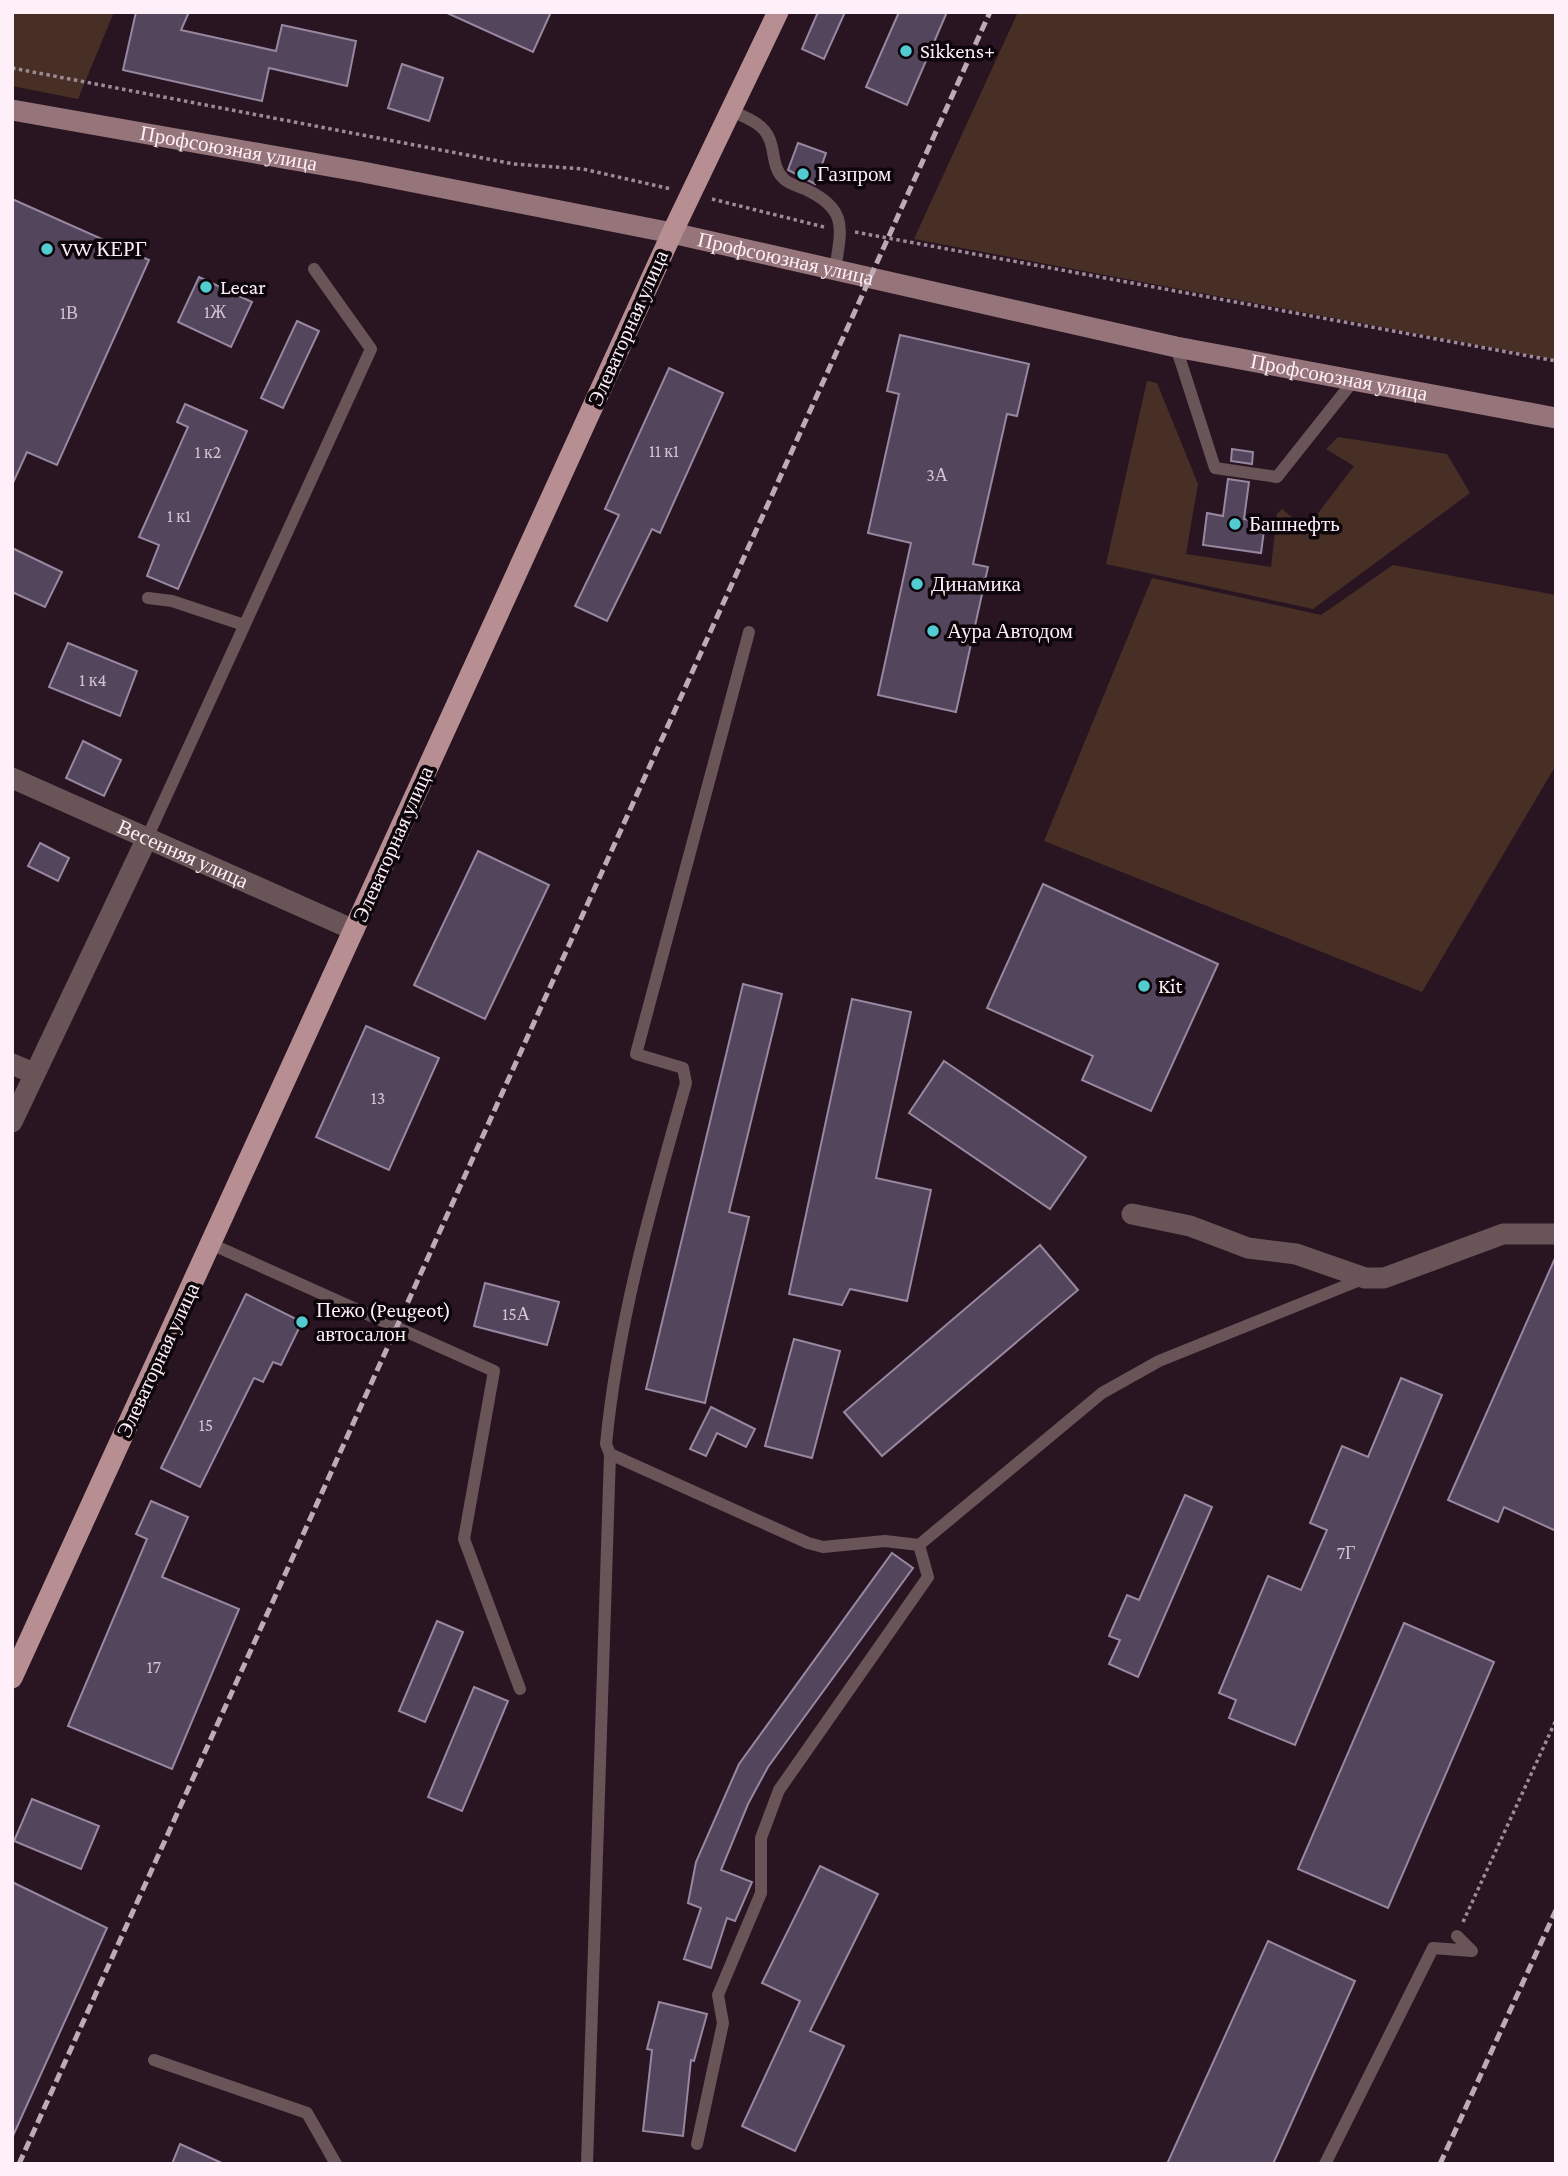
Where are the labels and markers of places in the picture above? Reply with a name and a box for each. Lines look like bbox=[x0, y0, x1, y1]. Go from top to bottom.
place label: Sikkens+ bbox=[920, 39, 995, 63]
marker: Sikkens+ bbox=[898, 43, 914, 59]
place label: Газпром bbox=[817, 162, 891, 186]
marker: Газпром bbox=[795, 166, 811, 182]
place label: VW КЕРГ bbox=[61, 237, 147, 261]
marker: VW КЕРГ bbox=[39, 241, 55, 257]
place label: Lecar bbox=[220, 275, 266, 299]
marker: Lecar bbox=[198, 279, 214, 295]
place label: Башнефть bbox=[1249, 512, 1340, 536]
marker: Башнефть bbox=[1227, 516, 1243, 532]
place label: Динамика bbox=[931, 572, 1022, 596]
marker: Динамика bbox=[909, 576, 925, 592]
place label: Аура Автодом bbox=[947, 619, 1073, 643]
marker: Аура Автодом bbox=[925, 623, 941, 639]
place label: Kit bbox=[1158, 974, 1184, 998]
marker: Kit bbox=[1136, 978, 1152, 994]
place label: Пежо (Peugeot) автосалон bbox=[316, 1298, 451, 1346]
marker: Пежо (Peugeot) автосалон bbox=[294, 1314, 310, 1330]

